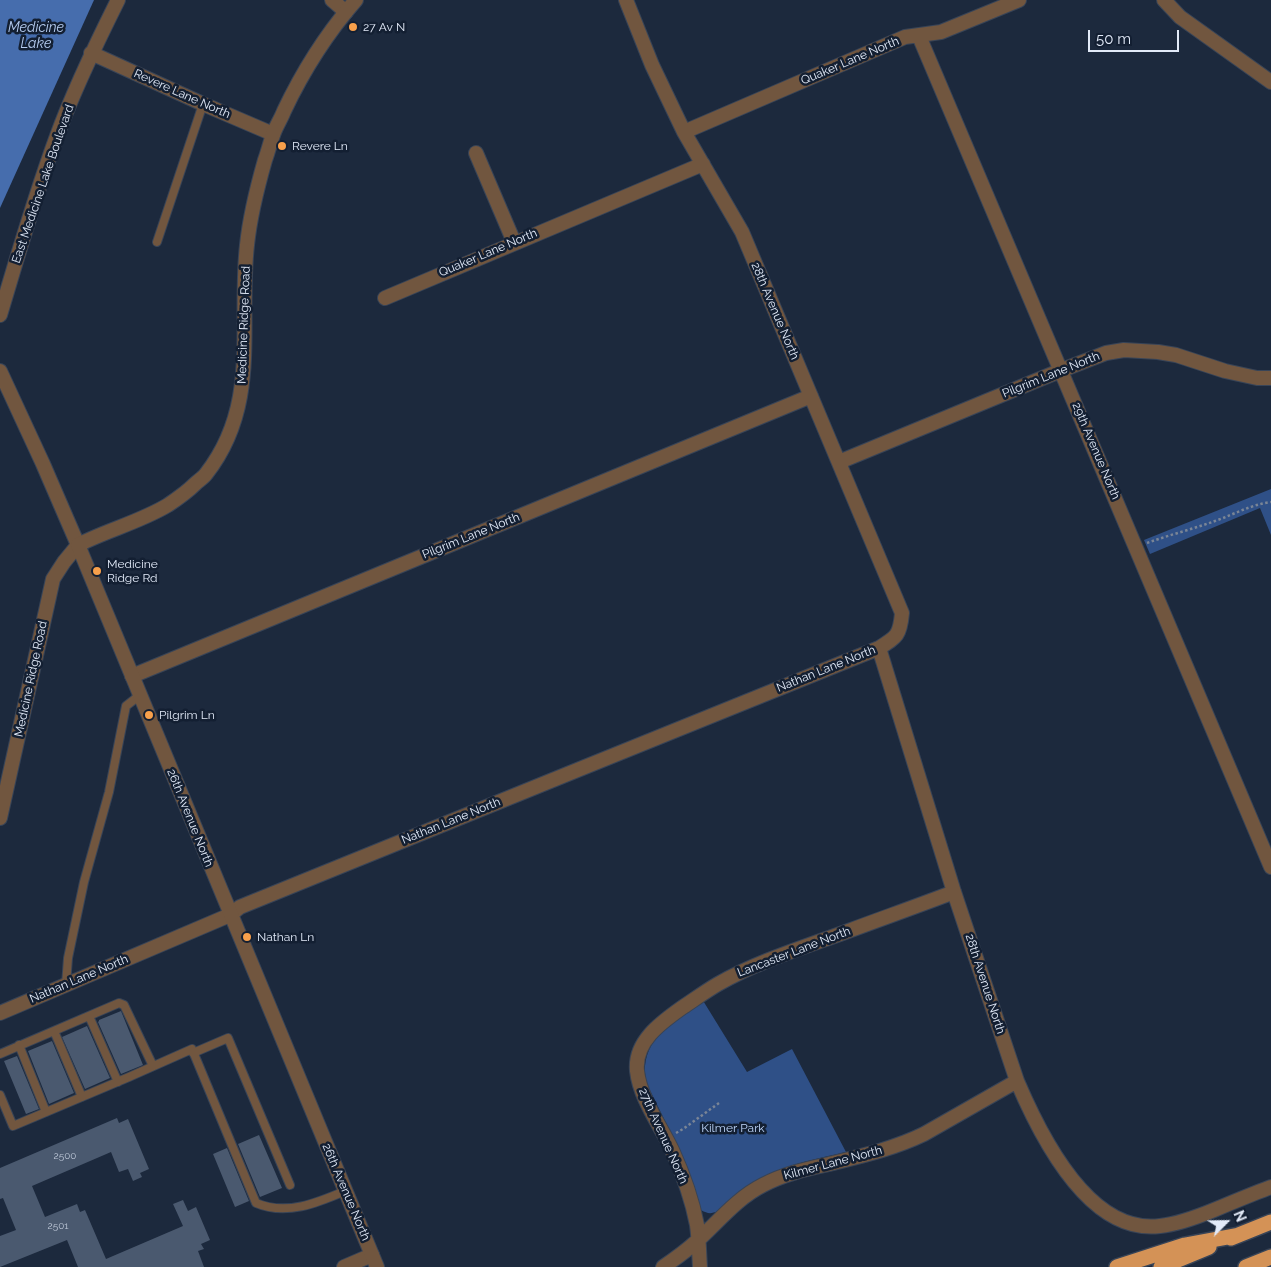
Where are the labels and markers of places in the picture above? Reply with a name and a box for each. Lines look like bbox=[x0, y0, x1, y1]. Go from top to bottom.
place label: 27 Av N bbox=[363, 20, 405, 34]
marker: 27 Av N bbox=[347, 21, 359, 33]
place label: Revere Ln bbox=[292, 139, 348, 153]
marker: Revere Ln bbox=[276, 140, 288, 152]
place label: Medicine Ridge Rd bbox=[107, 557, 158, 585]
marker: Medicine Ridge Rd bbox=[91, 565, 103, 577]
place label: Pilgrim Ln bbox=[159, 708, 215, 722]
marker: Pilgrim Ln bbox=[143, 709, 155, 721]
place label: Nathan Ln bbox=[257, 930, 314, 944]
marker: Nathan Ln bbox=[241, 931, 253, 943]

